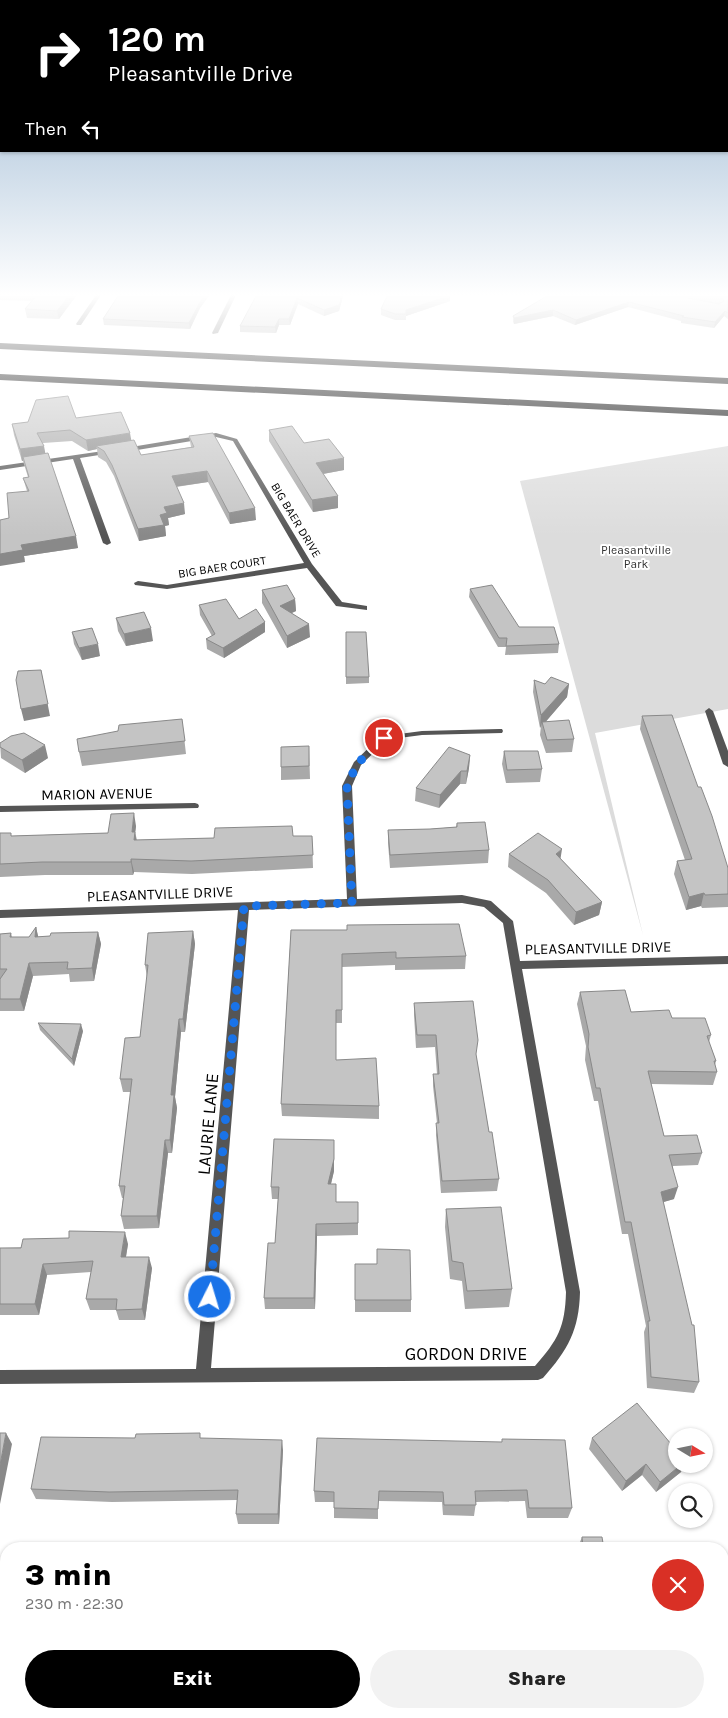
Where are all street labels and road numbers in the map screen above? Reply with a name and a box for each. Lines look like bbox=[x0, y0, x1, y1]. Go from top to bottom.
street label: BIG BAER DRIVE bbox=[268, 480, 324, 560]
street label: BIG BAER COURT bbox=[177, 553, 267, 581]
street label: MARION AVENUE bbox=[41, 784, 153, 804]
street label: PLEASANTVILLE DRIVE bbox=[86, 882, 234, 906]
street label: PLEASANTVILLE DRIVE bbox=[525, 938, 671, 958]
street label: LAURIE LANE bbox=[193, 1072, 223, 1176]
street label: GORDON DRIVE bbox=[405, 1343, 527, 1365]

